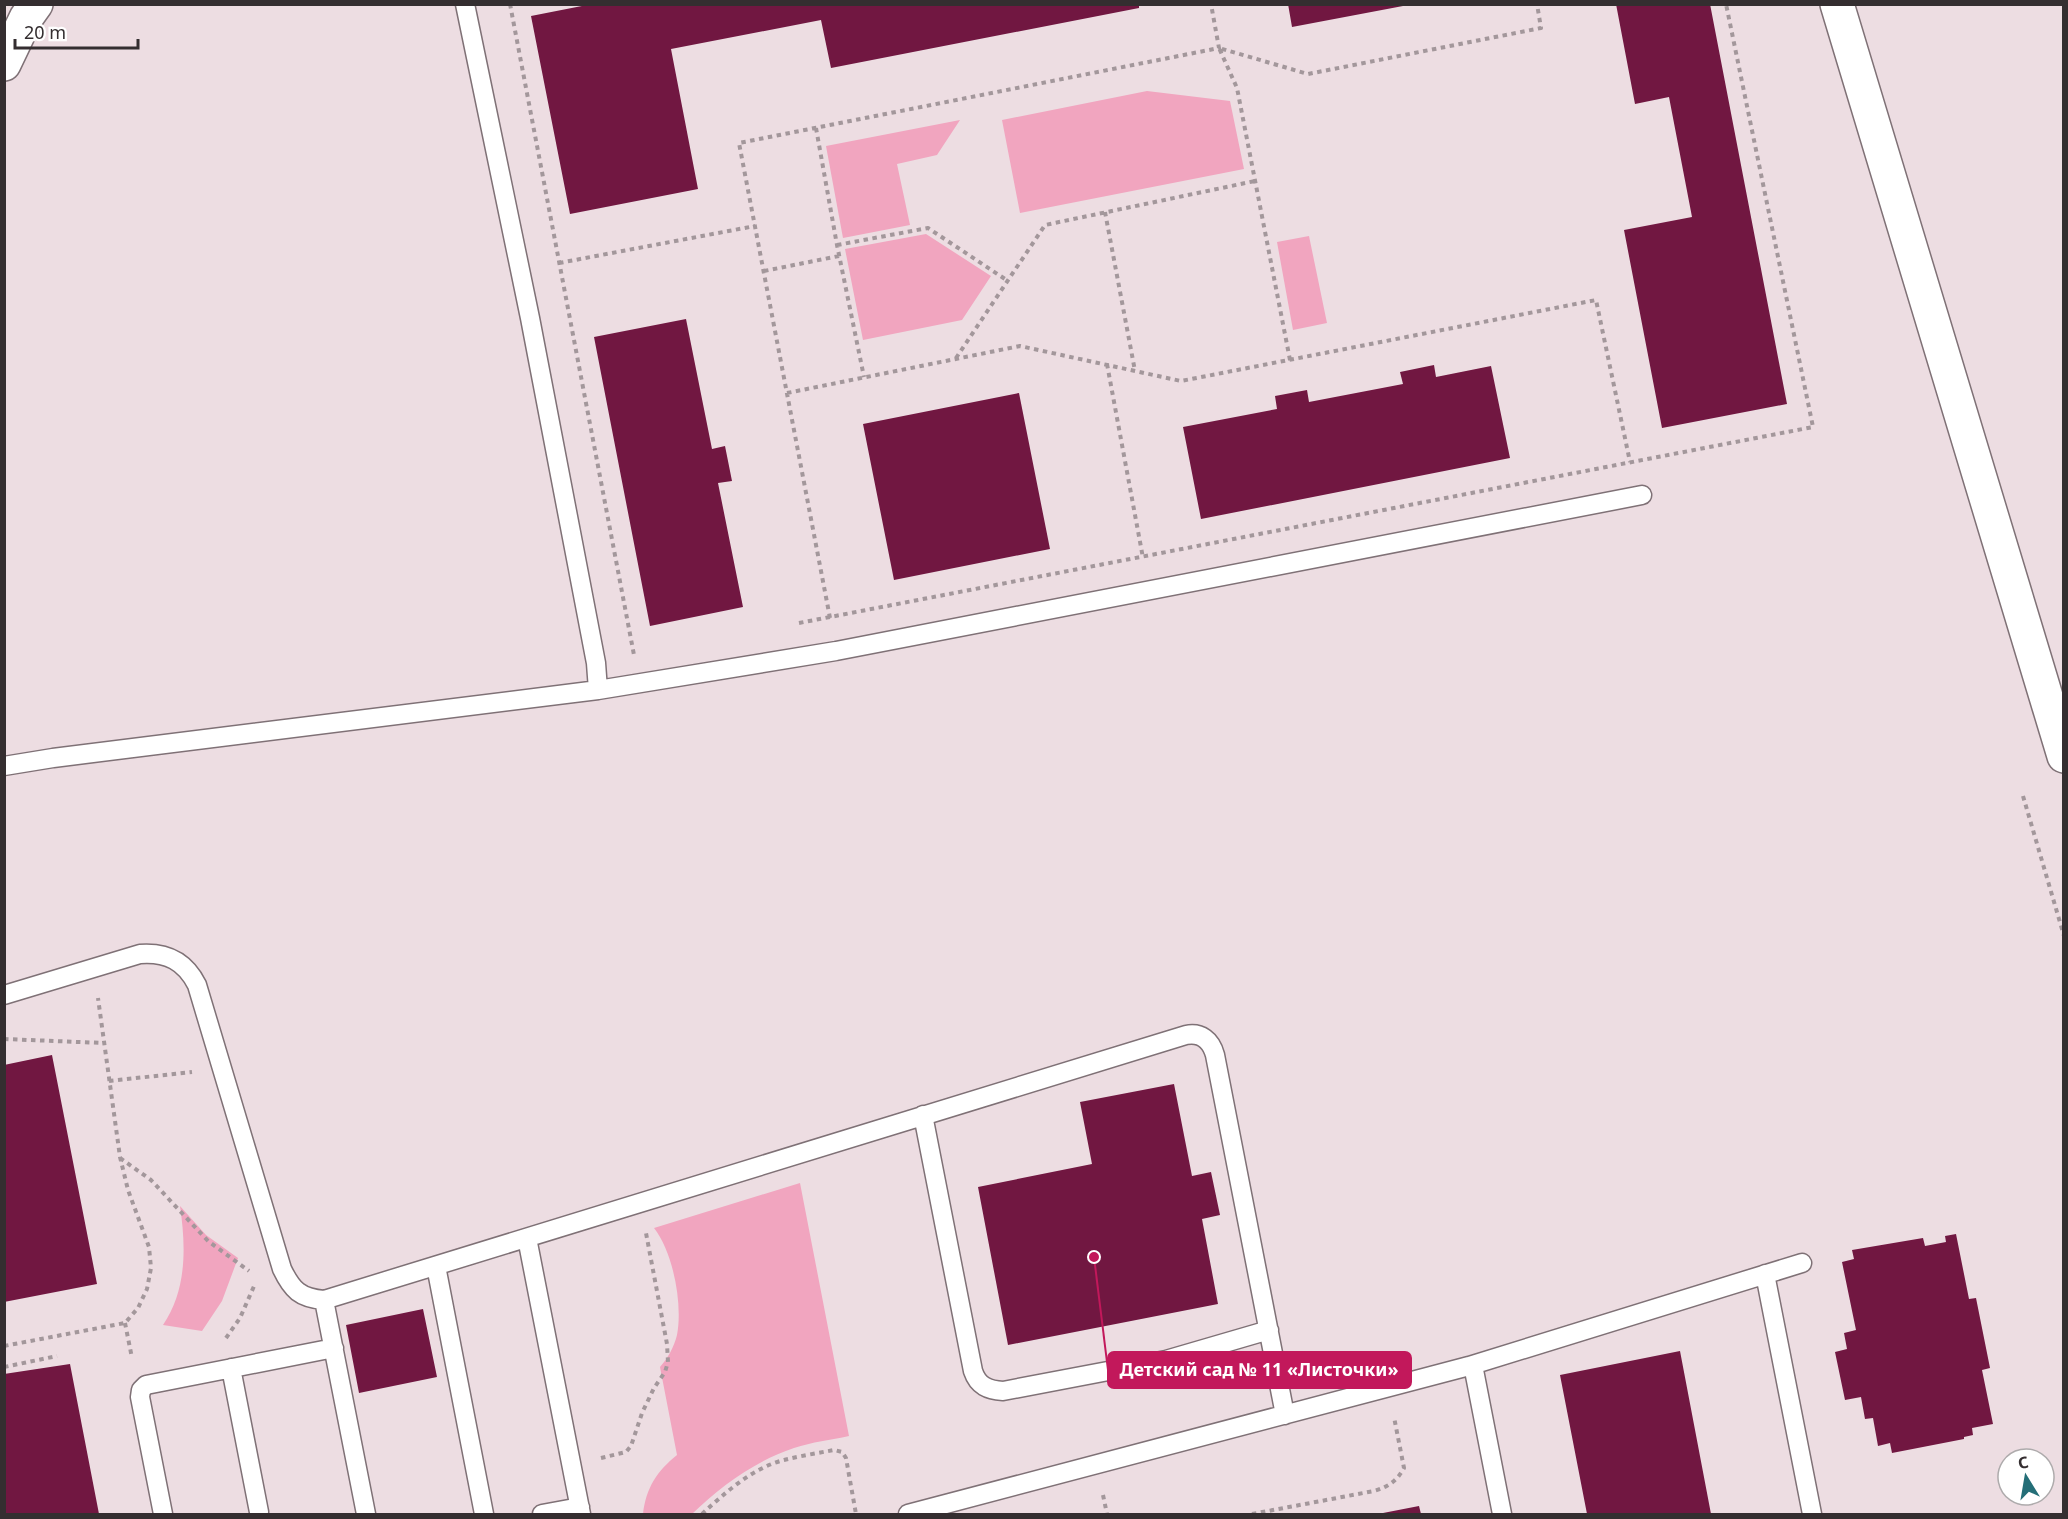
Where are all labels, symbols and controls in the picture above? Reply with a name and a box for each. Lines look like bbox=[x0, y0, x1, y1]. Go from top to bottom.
scale bar bbox=[15, 12, 138, 50]
text: 20 m bbox=[24, 20, 66, 44]
callout: Детский сад № 11 «Листочки» bbox=[1108, 1352, 1411, 1388]
text: Детский сад № 11 «Листочки» bbox=[1120, 1357, 1398, 1381]
north arrow bbox=[1996, 1447, 2056, 1507]
text: С bbox=[2016, 1450, 2030, 1474]

